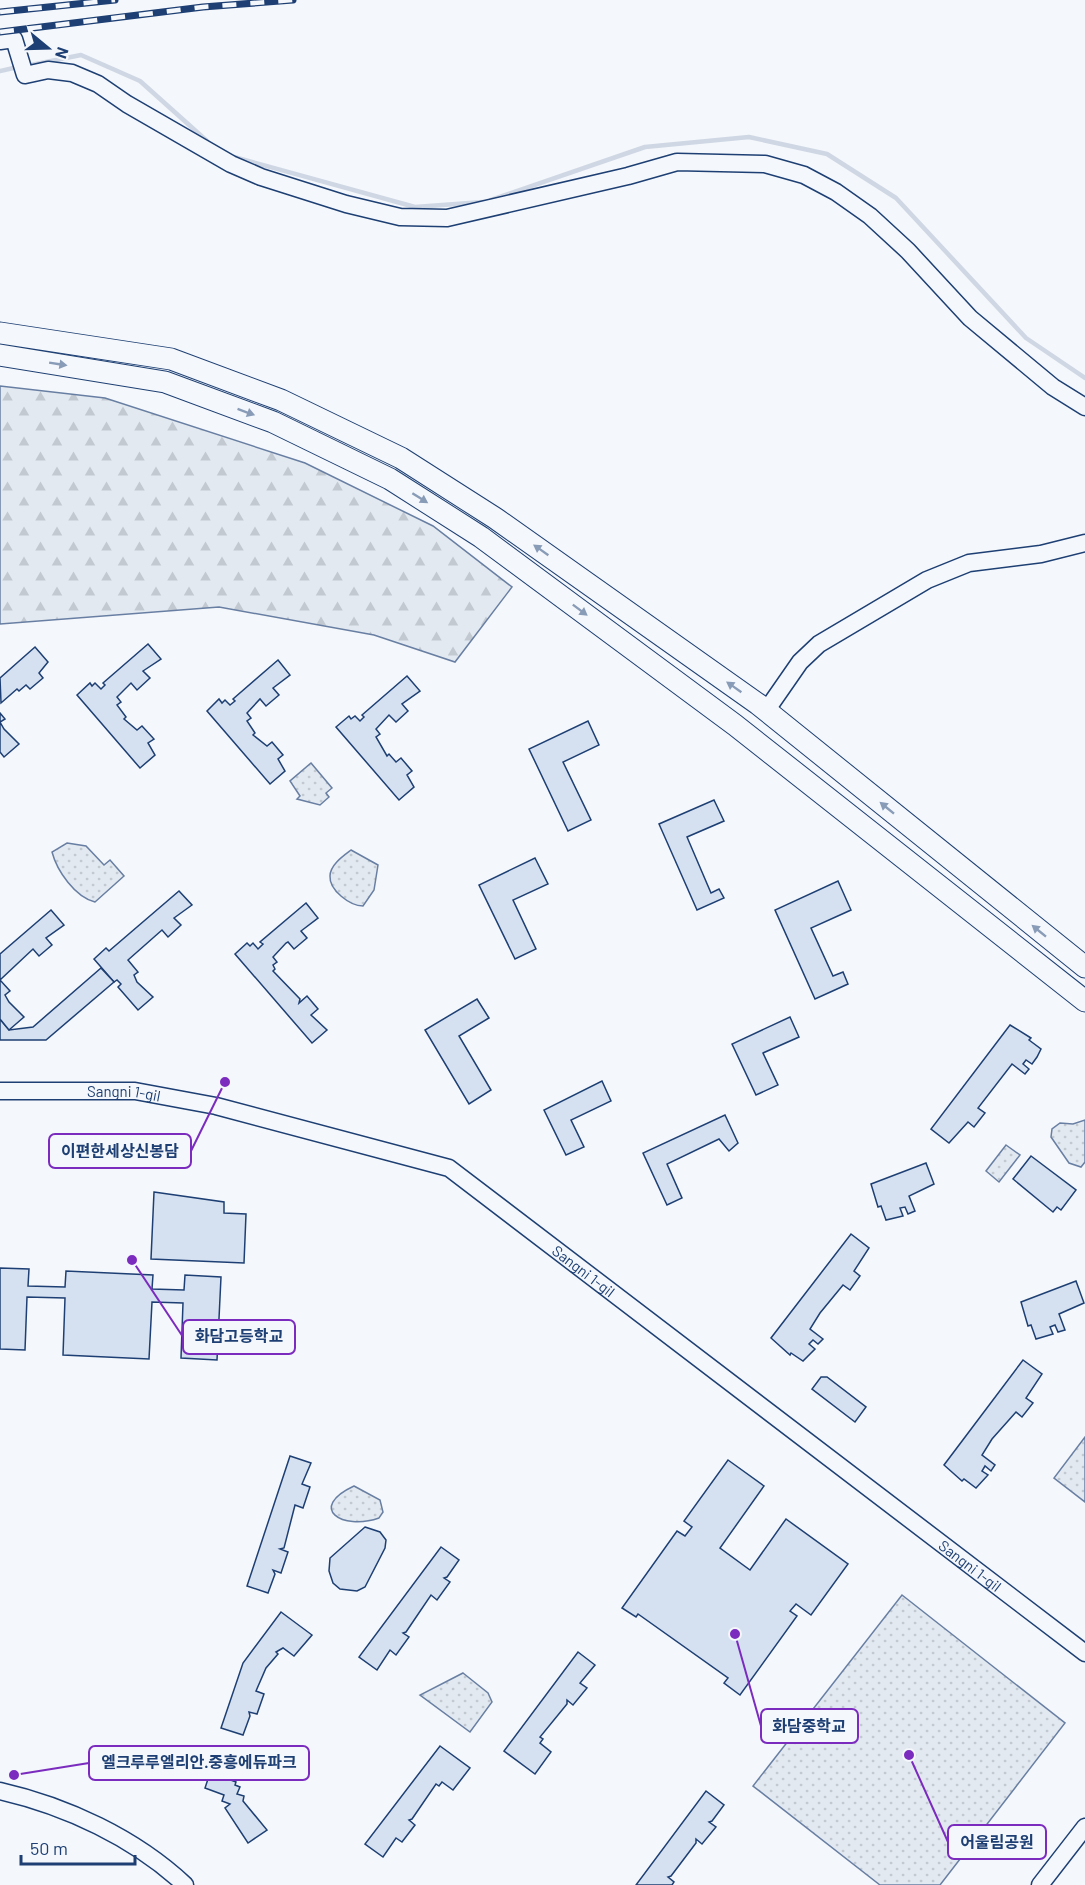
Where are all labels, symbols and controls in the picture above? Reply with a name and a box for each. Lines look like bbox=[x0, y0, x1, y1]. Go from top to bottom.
north arrow bbox=[18, 18, 78, 78]
text: N bbox=[52, 45, 73, 61]
one-way arrow bbox=[48, 360, 67, 369]
one-way arrow bbox=[237, 408, 255, 418]
one-way arrow bbox=[412, 493, 428, 504]
one-way arrow bbox=[533, 545, 549, 556]
one-way arrow bbox=[572, 604, 588, 616]
one-way arrow bbox=[727, 681, 743, 693]
one-way arrow bbox=[879, 802, 895, 815]
one-way arrow bbox=[1031, 924, 1047, 937]
street label: Sangni 1-gil bbox=[87, 1082, 162, 1105]
callout: 이편한세상신봉담 bbox=[49, 1134, 191, 1168]
text: 이편한세상신봉담 bbox=[61, 1141, 179, 1160]
street label: Sangni 1-gil bbox=[549, 1241, 619, 1300]
callout: 화담고등학교 bbox=[183, 1320, 295, 1354]
text: 화담고등학교 bbox=[195, 1326, 283, 1345]
street label: Sangni 1-gil bbox=[935, 1536, 1005, 1595]
callout: 화담중학교 bbox=[761, 1709, 858, 1743]
text: 화담중학교 bbox=[772, 1716, 846, 1735]
callout: 엘크루루엘리안.중흥에듀파크 bbox=[89, 1746, 309, 1780]
text: 엘크루루엘리안.중흥에듀파크 bbox=[101, 1752, 297, 1771]
callout: 어울림공원 bbox=[948, 1825, 1046, 1859]
scale bar bbox=[21, 1828, 135, 1866]
text: 어울림공원 bbox=[960, 1832, 1034, 1851]
text: 50 m bbox=[30, 1837, 68, 1859]

